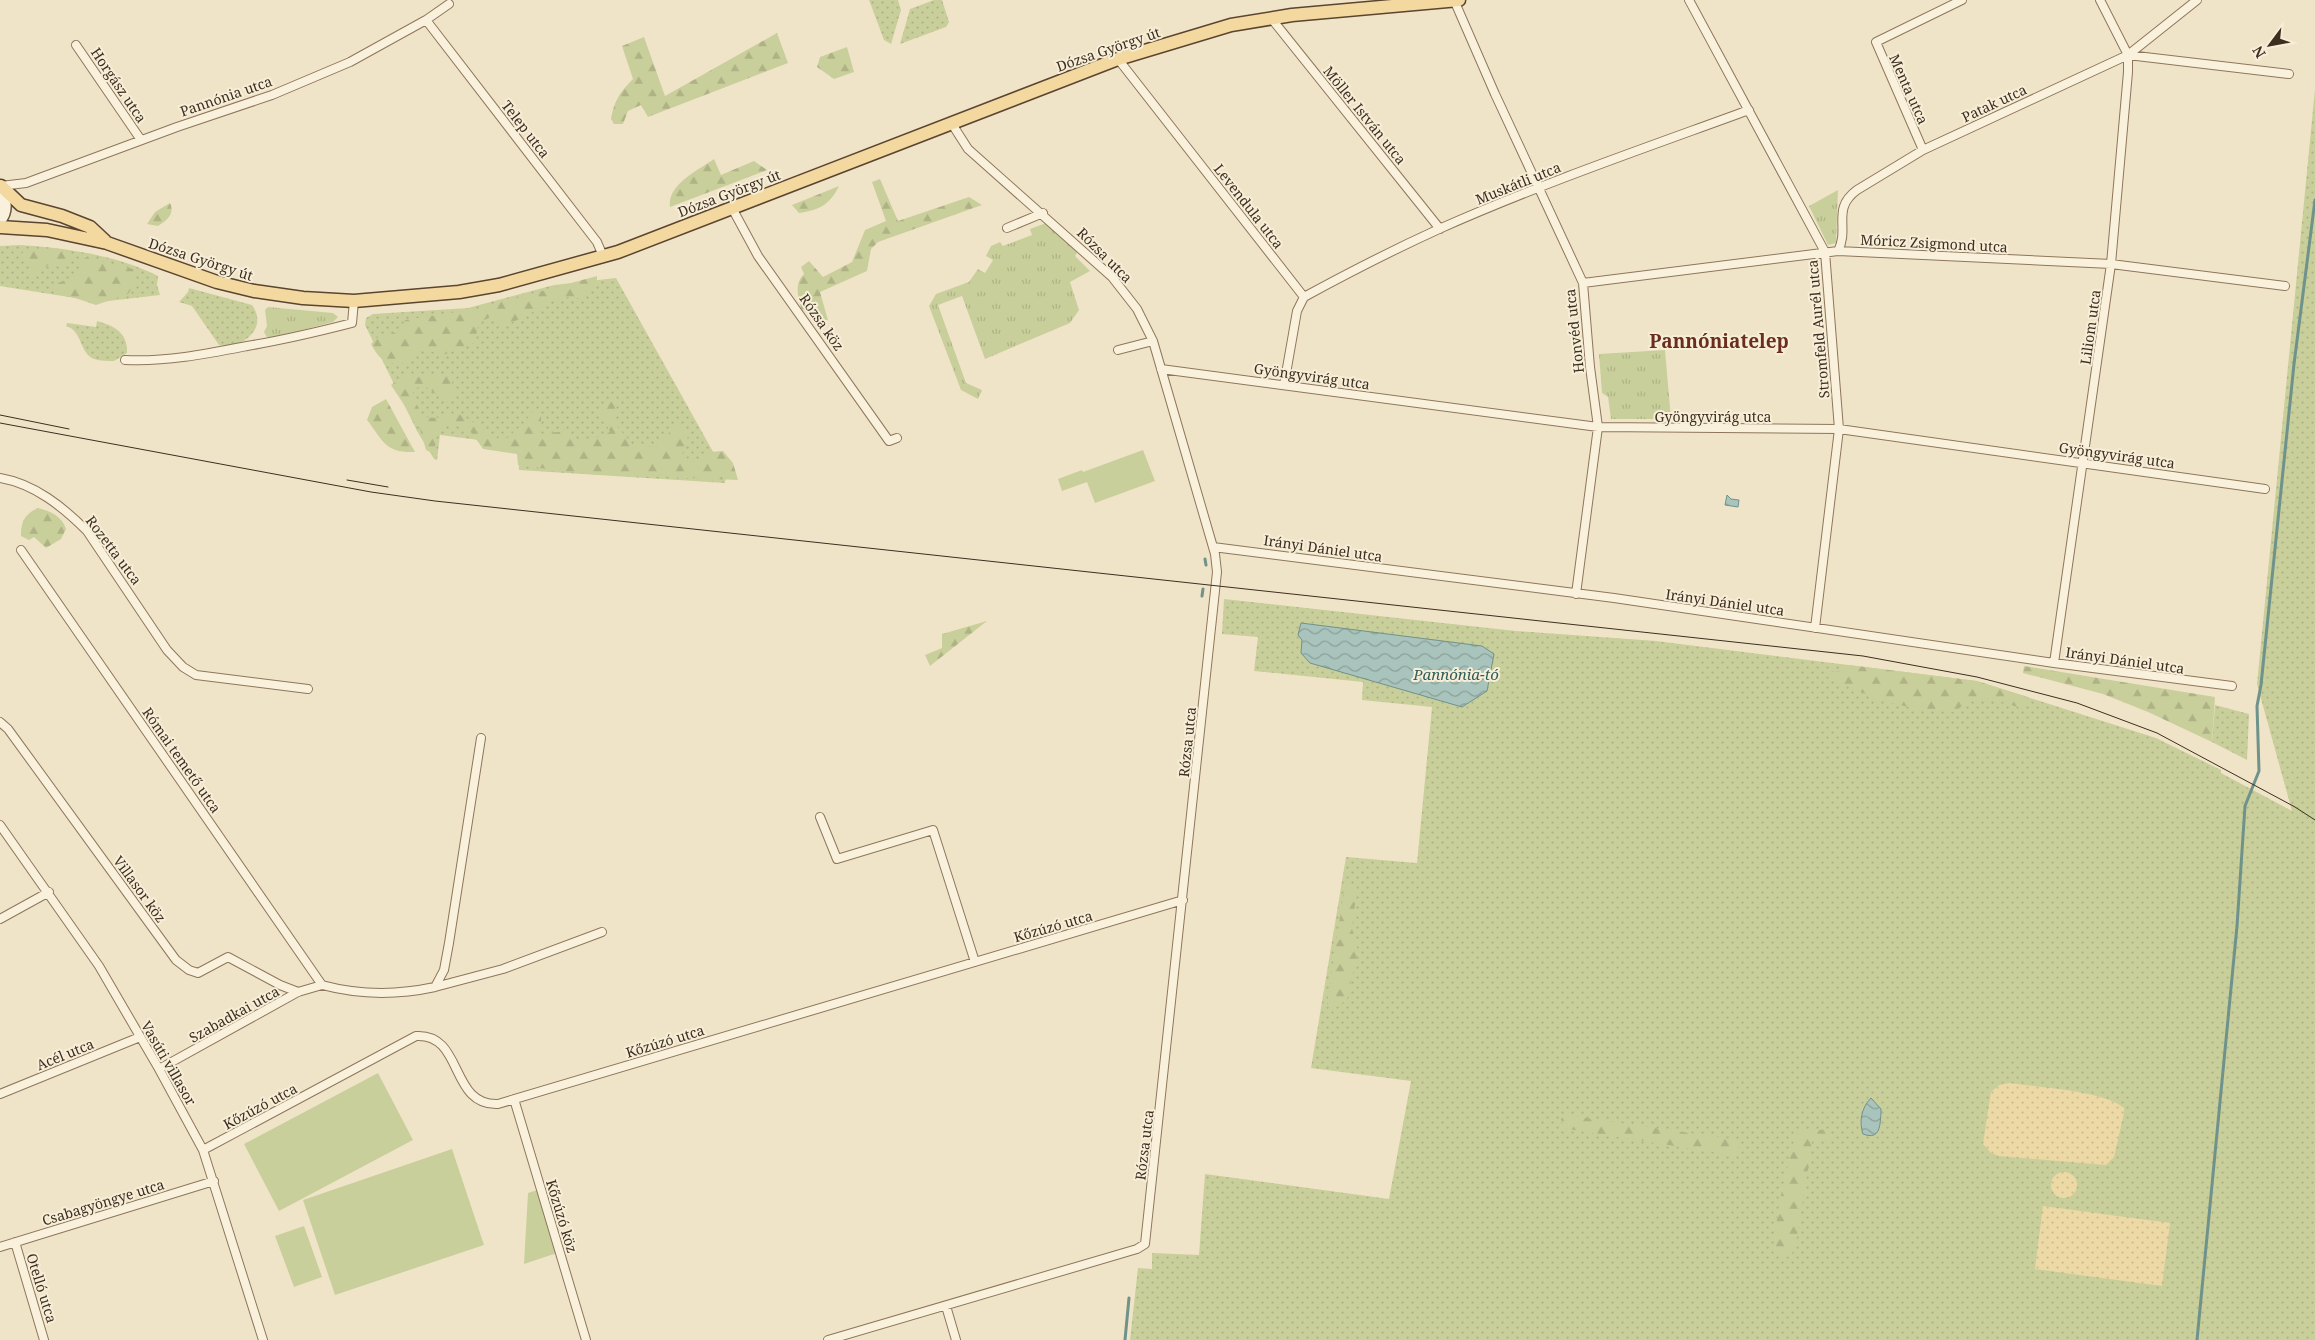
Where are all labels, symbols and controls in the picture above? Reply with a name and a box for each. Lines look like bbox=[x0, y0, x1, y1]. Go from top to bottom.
north arrow bbox=[2245, 20, 2295, 70]
street label: Dózsa György út bbox=[1054, 22, 1163, 76]
text: N bbox=[2248, 42, 2270, 62]
street label: Horgász utca bbox=[87, 44, 151, 126]
street label: Menta utca bbox=[1885, 51, 1933, 127]
street label: Möller István utca bbox=[1319, 62, 1411, 168]
street label: Pannónia utca bbox=[177, 71, 275, 121]
street label: Patak utca bbox=[1958, 80, 2030, 126]
street label: Telep utca bbox=[498, 96, 554, 162]
street label: Muskátli utca bbox=[1473, 157, 1564, 209]
street label: Levendula utca bbox=[1210, 160, 1288, 252]
street label: Dózsa György út bbox=[675, 165, 783, 221]
street label: Rózsa utca bbox=[1073, 223, 1137, 287]
street label: Móricz Zsigmond utca bbox=[1860, 230, 2008, 256]
street label: Dózsa György út bbox=[146, 233, 256, 285]
street label: Stromfeld Aurél utca bbox=[1802, 259, 1834, 399]
street label: Honvéd utca bbox=[1560, 288, 1588, 374]
street label: Liliom utca bbox=[2075, 288, 2105, 366]
street label: Rózsa köz bbox=[795, 290, 849, 354]
district label: Pannóniatelep bbox=[1649, 328, 1789, 354]
street label: Gyöngyvirág utca bbox=[1253, 358, 1371, 394]
street label: Gyöngyvirág utca bbox=[1655, 407, 1772, 426]
street label: Gyöngyvirág utca bbox=[2058, 437, 2176, 473]
street label: Rozetta utca bbox=[82, 512, 146, 589]
street label: Irányi Dániel utca bbox=[1262, 530, 1384, 566]
street label: Irányi Dániel utca bbox=[1664, 584, 1786, 620]
street label: Irányi Dániel utca bbox=[2064, 642, 2186, 678]
water label: Pannónia-tó bbox=[1412, 664, 1499, 684]
street label: Római temető utca bbox=[138, 703, 226, 817]
street label: Rózsa utca bbox=[1174, 706, 1200, 778]
street label: Villasor köz bbox=[109, 852, 171, 926]
street label: Kőzúzó utca bbox=[1011, 906, 1095, 946]
street label: Szabadkai utca bbox=[185, 981, 283, 1047]
street label: Vasúti villasor bbox=[137, 1017, 201, 1109]
street label: Kőzúzó utca bbox=[623, 1020, 707, 1062]
street label: Acél utca bbox=[33, 1034, 97, 1074]
street label: Kőzúzó utca bbox=[220, 1079, 300, 1133]
street label: Rózsa utca bbox=[1130, 1109, 1158, 1181]
street label: Csabagyöngye utca bbox=[40, 1174, 167, 1230]
street label: Kőzúzó köz bbox=[542, 1177, 582, 1255]
street label: Otelló utca bbox=[22, 1251, 62, 1325]

